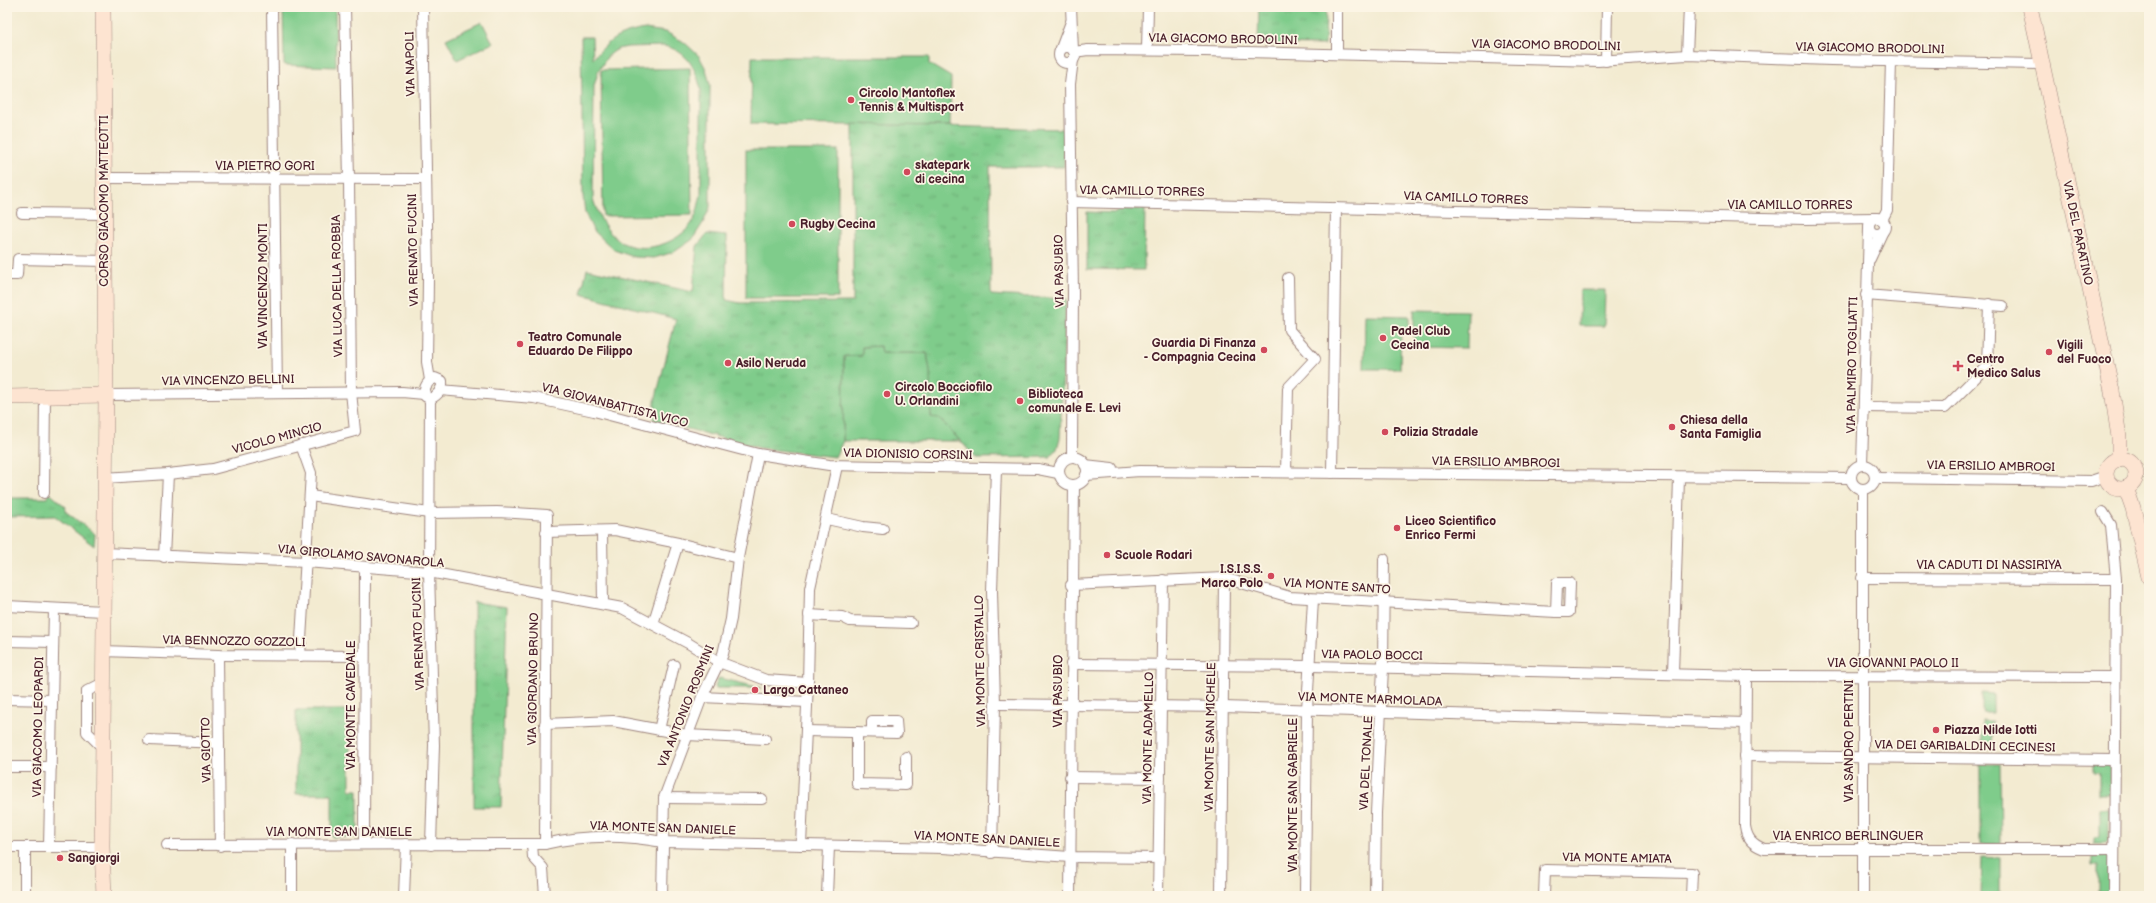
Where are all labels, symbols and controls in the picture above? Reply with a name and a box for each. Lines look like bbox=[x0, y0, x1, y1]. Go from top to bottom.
street label: VIA NAPOLI bbox=[402, 31, 419, 97]
street label: VIA GIACOMO BRODOLINI bbox=[1148, 31, 1298, 48]
street label: VIA GIACOMO BRODOLINI bbox=[1471, 37, 1621, 54]
street label: VIA GIACOMO BRODOLINI bbox=[1795, 40, 1945, 57]
place label: Circolo Mantoflex Tennis & Multisport bbox=[859, 86, 964, 115]
marker: Circolo Mantoflex Tennis & Multisport bbox=[846, 95, 856, 105]
street label: CORSO GIACOMO MATTEOTTI bbox=[97, 115, 112, 287]
place label: skatepark di cecina bbox=[915, 158, 970, 187]
street label: VIA PIETRO GORI bbox=[215, 159, 315, 174]
marker: skatepark di cecina bbox=[902, 167, 912, 177]
street label: VIA DEL PARATINO bbox=[2059, 180, 2096, 287]
street label: VIA CAMILLO TORRES bbox=[1079, 183, 1205, 200]
street label: VIA CAMILLO TORRES bbox=[1403, 189, 1529, 208]
street label: VIA RENATO FUCINI bbox=[405, 193, 422, 307]
street label: VIA CAMILLO TORRES bbox=[1728, 198, 1852, 213]
street label: VIA LUCA DELLA ROBBIA bbox=[329, 214, 346, 357]
place label: Rugby Cecina bbox=[800, 217, 876, 232]
marker: Rugby Cecina bbox=[787, 219, 797, 229]
street label: VIA VINCENZO MONTI bbox=[256, 223, 271, 349]
street label: VIA PASUBIO bbox=[1051, 234, 1068, 308]
street label: VIA PALMIRO TOGLIATTI bbox=[1844, 296, 1861, 433]
place label: Padel Club Cecina bbox=[1391, 324, 1450, 353]
place label: Teatro Comunale Eduardo De Filippo bbox=[528, 330, 633, 359]
marker: Padel Club Cecina bbox=[1378, 333, 1388, 343]
place label: Guardia Di Finanza - Compagnia Cecina bbox=[1143, 336, 1256, 365]
place label: Vigili del Fuoco bbox=[2057, 338, 2112, 367]
marker: Teatro Comunale Eduardo De Filippo bbox=[515, 339, 525, 349]
marker: Guardia Di Finanza - Compagnia Cecina bbox=[1259, 345, 1269, 355]
marker: Vigili del Fuoco bbox=[2044, 347, 2054, 357]
place label: Centro Medico Salus bbox=[1967, 352, 2041, 381]
place label: Asilo Neruda bbox=[735, 356, 806, 371]
marker: Asilo Neruda bbox=[723, 358, 733, 368]
marker: Centro Medico Salus bbox=[1952, 360, 1964, 372]
street label: VIA VINCENZO BELLINI bbox=[162, 372, 295, 389]
street label: VIA GIOVANBATTISTA VICO bbox=[540, 380, 690, 431]
place label: Circolo Bocciofilo U. Orlandini bbox=[895, 380, 993, 409]
place label: Biblioteca comunale E. Levi bbox=[1028, 387, 1121, 416]
marker: Circolo Bocciofilo U. Orlandini bbox=[882, 389, 892, 399]
marker: Biblioteca comunale E. Levi bbox=[1015, 396, 1025, 406]
place label: Chiesa della Santa Famiglia bbox=[1680, 413, 1762, 442]
street label: VICOLO MINCIO bbox=[231, 419, 324, 458]
marker: Chiesa della Santa Famiglia bbox=[1667, 422, 1677, 432]
place label: Polizia Stradale bbox=[1393, 425, 1478, 440]
marker: Polizia Stradale bbox=[1380, 427, 1390, 437]
street label: VIA DIONISIO CORSINI bbox=[843, 446, 973, 463]
street label: VIA ERSILIO AMBROGI bbox=[1432, 454, 1561, 471]
street label: VIA ERSILIO AMBROGI bbox=[1927, 458, 2056, 475]
place label: Liceo Scientifico Enrico Fermi bbox=[1405, 514, 1496, 543]
marker: Liceo Scientifico Enrico Fermi bbox=[1392, 523, 1402, 533]
street label: VIA GIROLAMO SAVONAROLA bbox=[277, 542, 445, 571]
place label: Scuole Rodari bbox=[1115, 548, 1192, 563]
marker: Scuole Rodari bbox=[1102, 550, 1112, 560]
street label: VIA CADUTI DI NASSIRIYA bbox=[1916, 558, 2062, 573]
place label: I.S.I.S.S. Marco Polo bbox=[1201, 562, 1263, 591]
marker: I.S.I.S.S. Marco Polo bbox=[1266, 571, 1276, 581]
street label: VIA MONTE SANTO bbox=[1283, 575, 1391, 598]
street label: VIA RENATO FUCINI bbox=[409, 577, 428, 691]
street label: VIA MONTE CRISTALLO bbox=[972, 595, 989, 727]
street label: VIA GIORDANO BRUNO bbox=[525, 612, 542, 746]
street label: VIA BENNOZZO GOZZOLI bbox=[162, 633, 306, 650]
street label: VIA MONTE CAVEDALE bbox=[344, 640, 359, 770]
street label: VIA ANTONIO ROSMINI bbox=[655, 643, 718, 769]
street label: VIA PAOLO BOCCI bbox=[1321, 647, 1423, 664]
street label: VIA PASUBIO bbox=[1051, 655, 1066, 727]
street label: VIA GIACOMO LEOPARDI bbox=[30, 656, 47, 797]
street label: VIA GIOVANNI PAOLO II bbox=[1827, 656, 1959, 671]
street label: VIA MONTE SAN MICHELE bbox=[1202, 662, 1219, 812]
street label: VIA MONTE ADAMELLO bbox=[1140, 672, 1157, 804]
street label: VIA SANDRO PERTINI bbox=[1842, 680, 1857, 802]
place label: Largo Cattaneo bbox=[763, 683, 849, 698]
marker: Largo Cattaneo bbox=[750, 685, 760, 695]
street label: VIA MONTE MARMOLADA bbox=[1298, 689, 1443, 710]
street label: VIA DEL TONALE bbox=[1357, 715, 1376, 811]
street label: VIA GIOTTO bbox=[198, 717, 215, 783]
street label: VIA MONTE SAN GABRIELE bbox=[1286, 718, 1301, 872]
place label: Piazza Nilde Iotti bbox=[1944, 723, 2037, 738]
marker: Piazza Nilde Iotti bbox=[1931, 725, 1941, 735]
street label: VIA DEI GARIBALDINI CECINESI bbox=[1874, 737, 2056, 756]
street label: VIA MONTE SAN DANIELE bbox=[590, 818, 736, 839]
street label: VIA MONTE SAN DANIELE bbox=[266, 825, 412, 840]
street label: VIA MONTE SAN DANIELE bbox=[913, 828, 1061, 851]
street label: VIA ENRICO BERLINGUER bbox=[1773, 829, 1924, 844]
street label: VIA MONTE AMIATA bbox=[1562, 850, 1672, 867]
place label: Sangiorgi bbox=[68, 851, 120, 866]
marker: Sangiorgi bbox=[55, 853, 65, 863]

